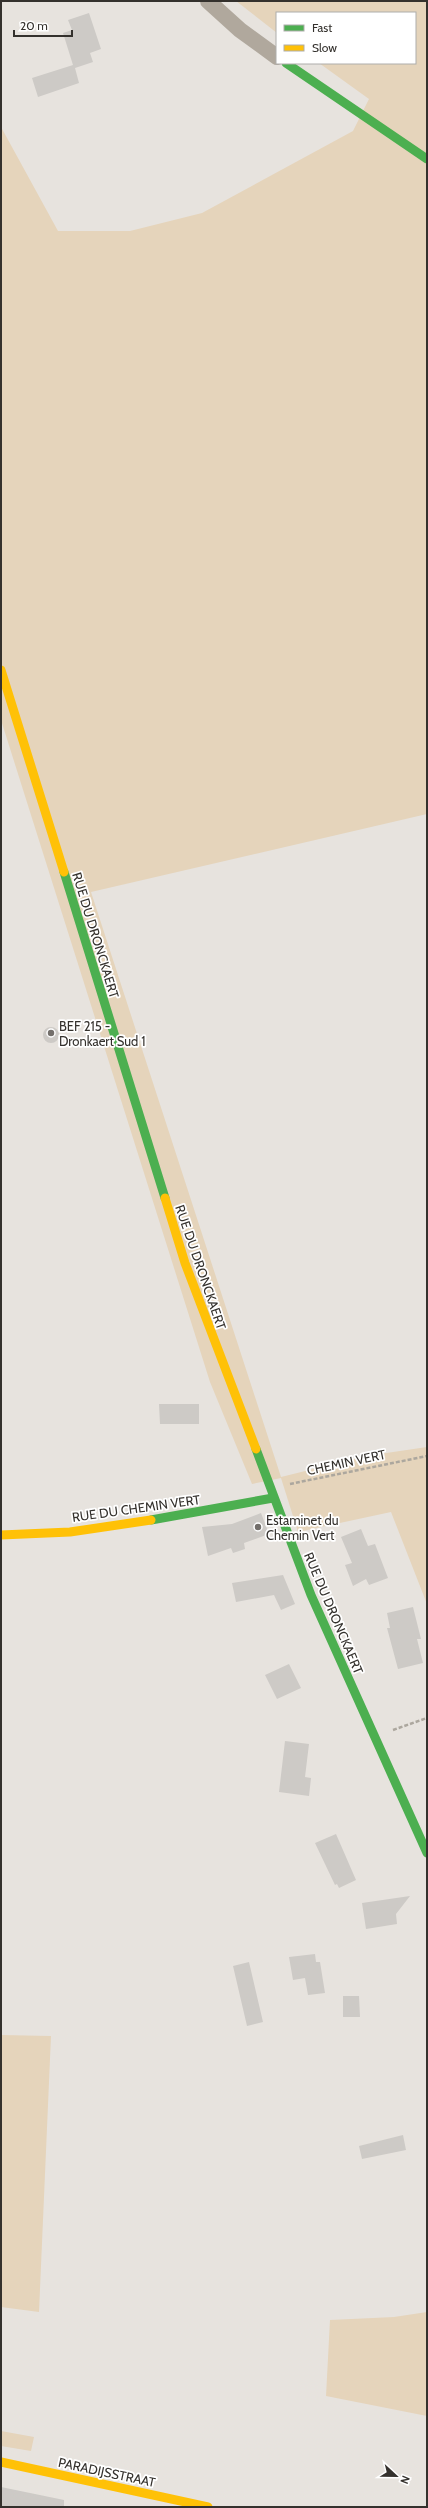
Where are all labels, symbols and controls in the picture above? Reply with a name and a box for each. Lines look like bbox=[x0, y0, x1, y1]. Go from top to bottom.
scale bar bbox=[14, 12, 72, 38]
legend bbox=[276, 12, 416, 64]
text: 20 m bbox=[20, 18, 48, 33]
text: Fast bbox=[312, 20, 332, 35]
text: Slow bbox=[312, 40, 337, 55]
street label: RUE DU DRONCKAERT bbox=[69, 870, 123, 1000]
place label: BEF 215 - Dronkaert Sud 1 bbox=[59, 1018, 146, 1049]
marker: BEF 215 - Dronkaert Sud 1 bbox=[46, 1028, 56, 1038]
street label: RUE DU DRONCKAERT bbox=[172, 1203, 230, 1332]
street label: CHEMIN VERT bbox=[305, 1446, 387, 1478]
street label: RUE DU CHEMIN VERT bbox=[71, 1491, 201, 1525]
place label: Estaminet du Chemin Vert bbox=[266, 1512, 339, 1543]
marker: Estaminet du Chemin Vert bbox=[253, 1522, 263, 1532]
street label: RUE DU DRONCKAERT bbox=[301, 1550, 367, 1676]
street label: PARADIJSSTRAAT bbox=[57, 2454, 157, 2490]
north arrow bbox=[376, 2456, 416, 2496]
text: N bbox=[397, 2474, 413, 2486]

